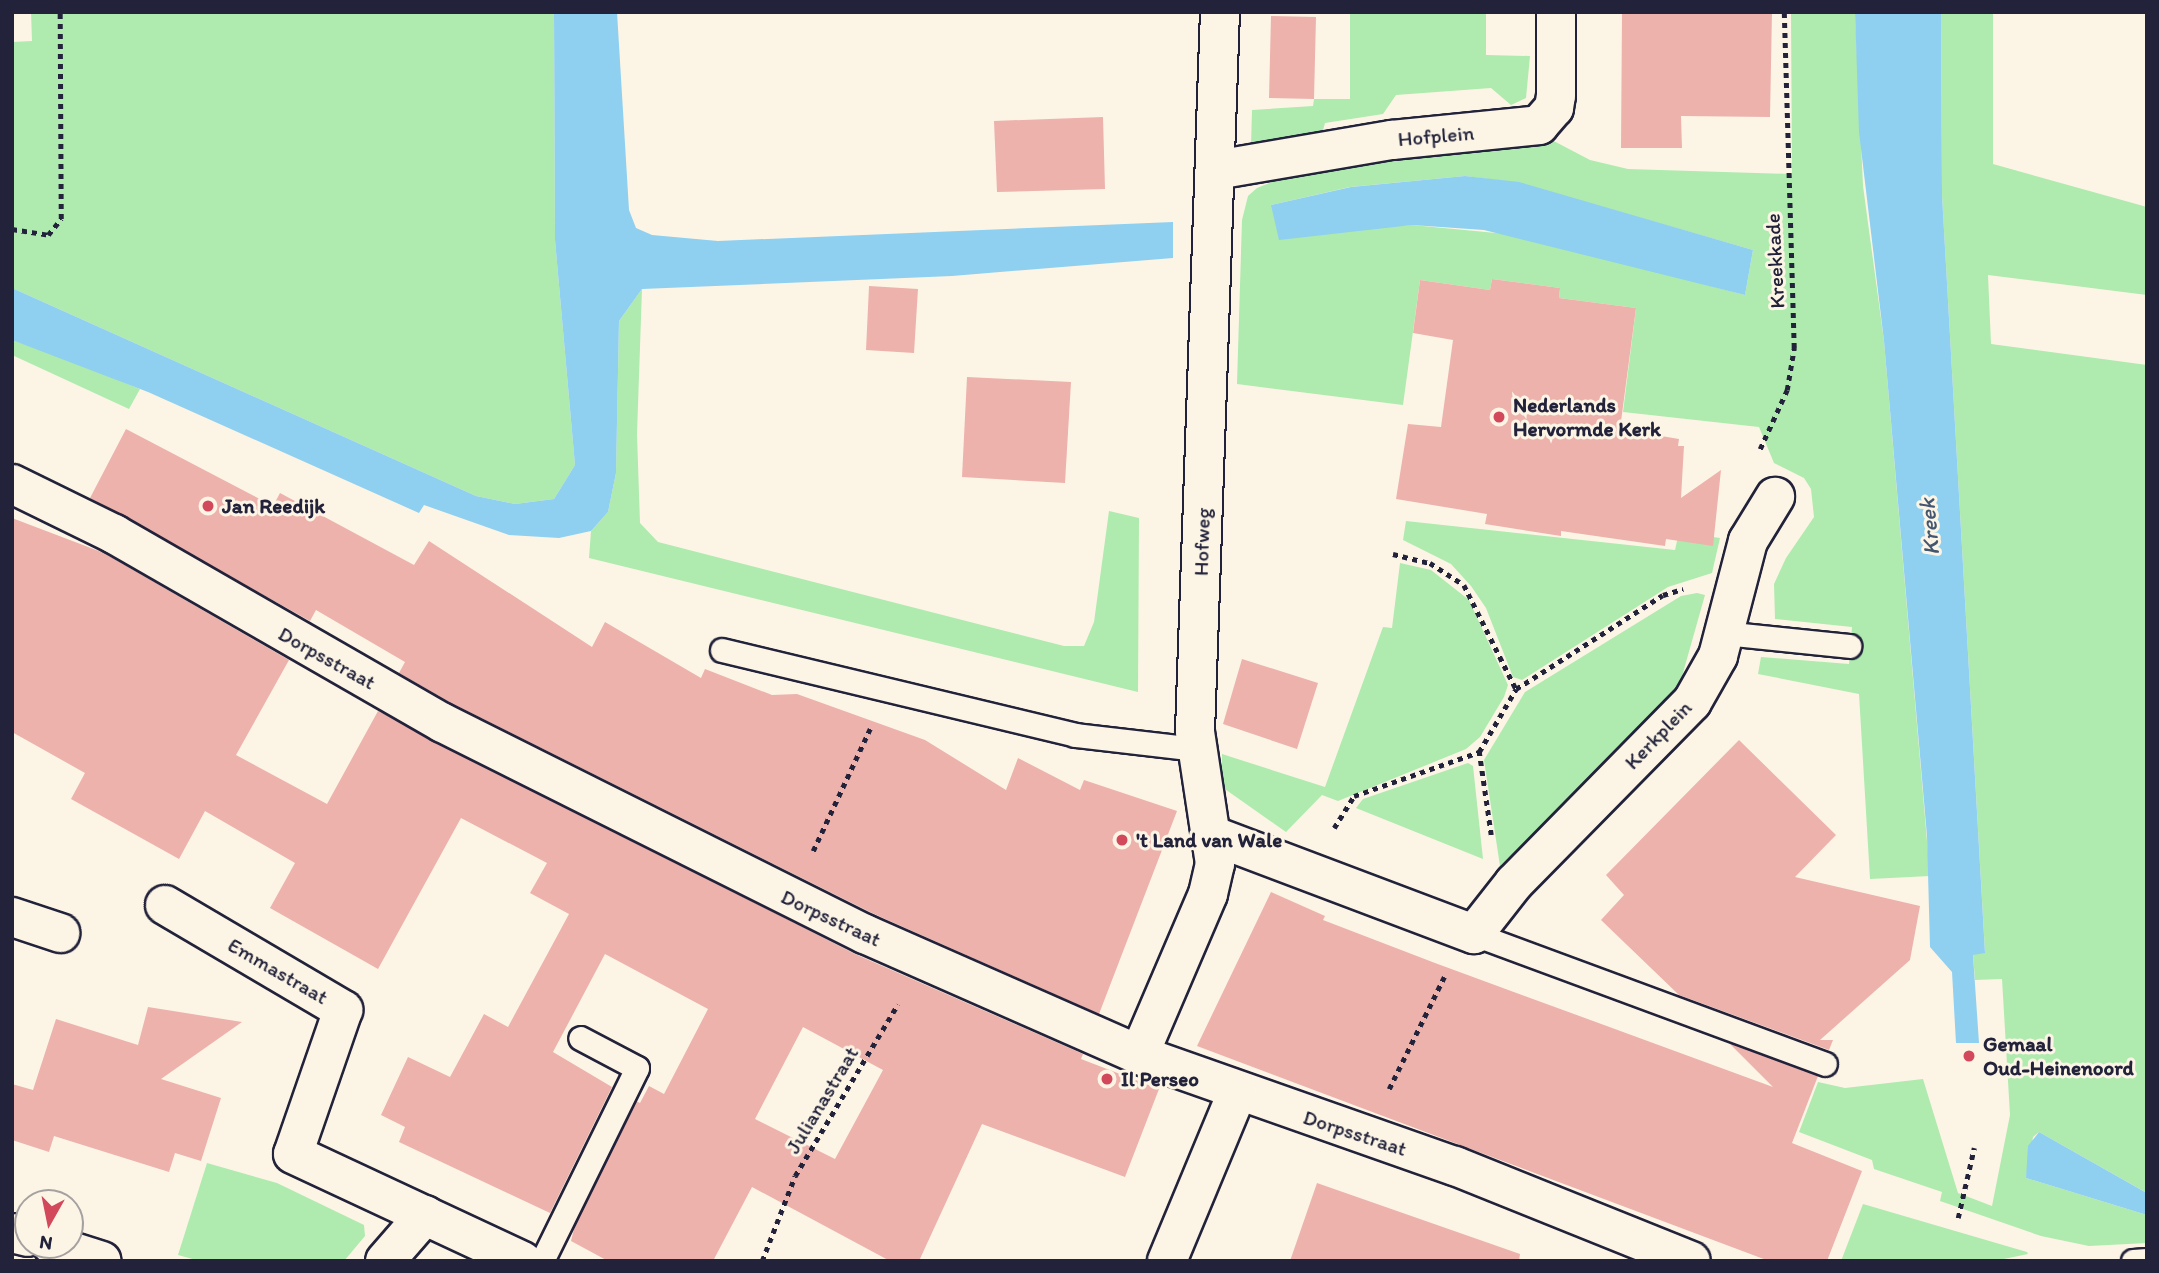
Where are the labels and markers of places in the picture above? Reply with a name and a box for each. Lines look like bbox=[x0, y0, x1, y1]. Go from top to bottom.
place label: Nederlands Hervormde Kerk bbox=[1513, 392, 1661, 442]
marker: Nederlands Hervormde Kerk bbox=[1491, 409, 1507, 425]
place label: Jan Reedijk bbox=[222, 493, 325, 519]
marker: Jan Reedijk bbox=[200, 498, 216, 514]
place label: 't Land van Wale bbox=[1136, 827, 1282, 853]
marker: 't Land van Wale bbox=[1114, 832, 1130, 848]
place label: Gemaal Oud-Heinenoord bbox=[1983, 1031, 2134, 1081]
marker: Gemaal Oud-Heinenoord bbox=[1961, 1048, 1977, 1064]
place label: Il Perseo bbox=[1121, 1066, 1199, 1092]
marker: Il Perseo bbox=[1099, 1071, 1115, 1087]

